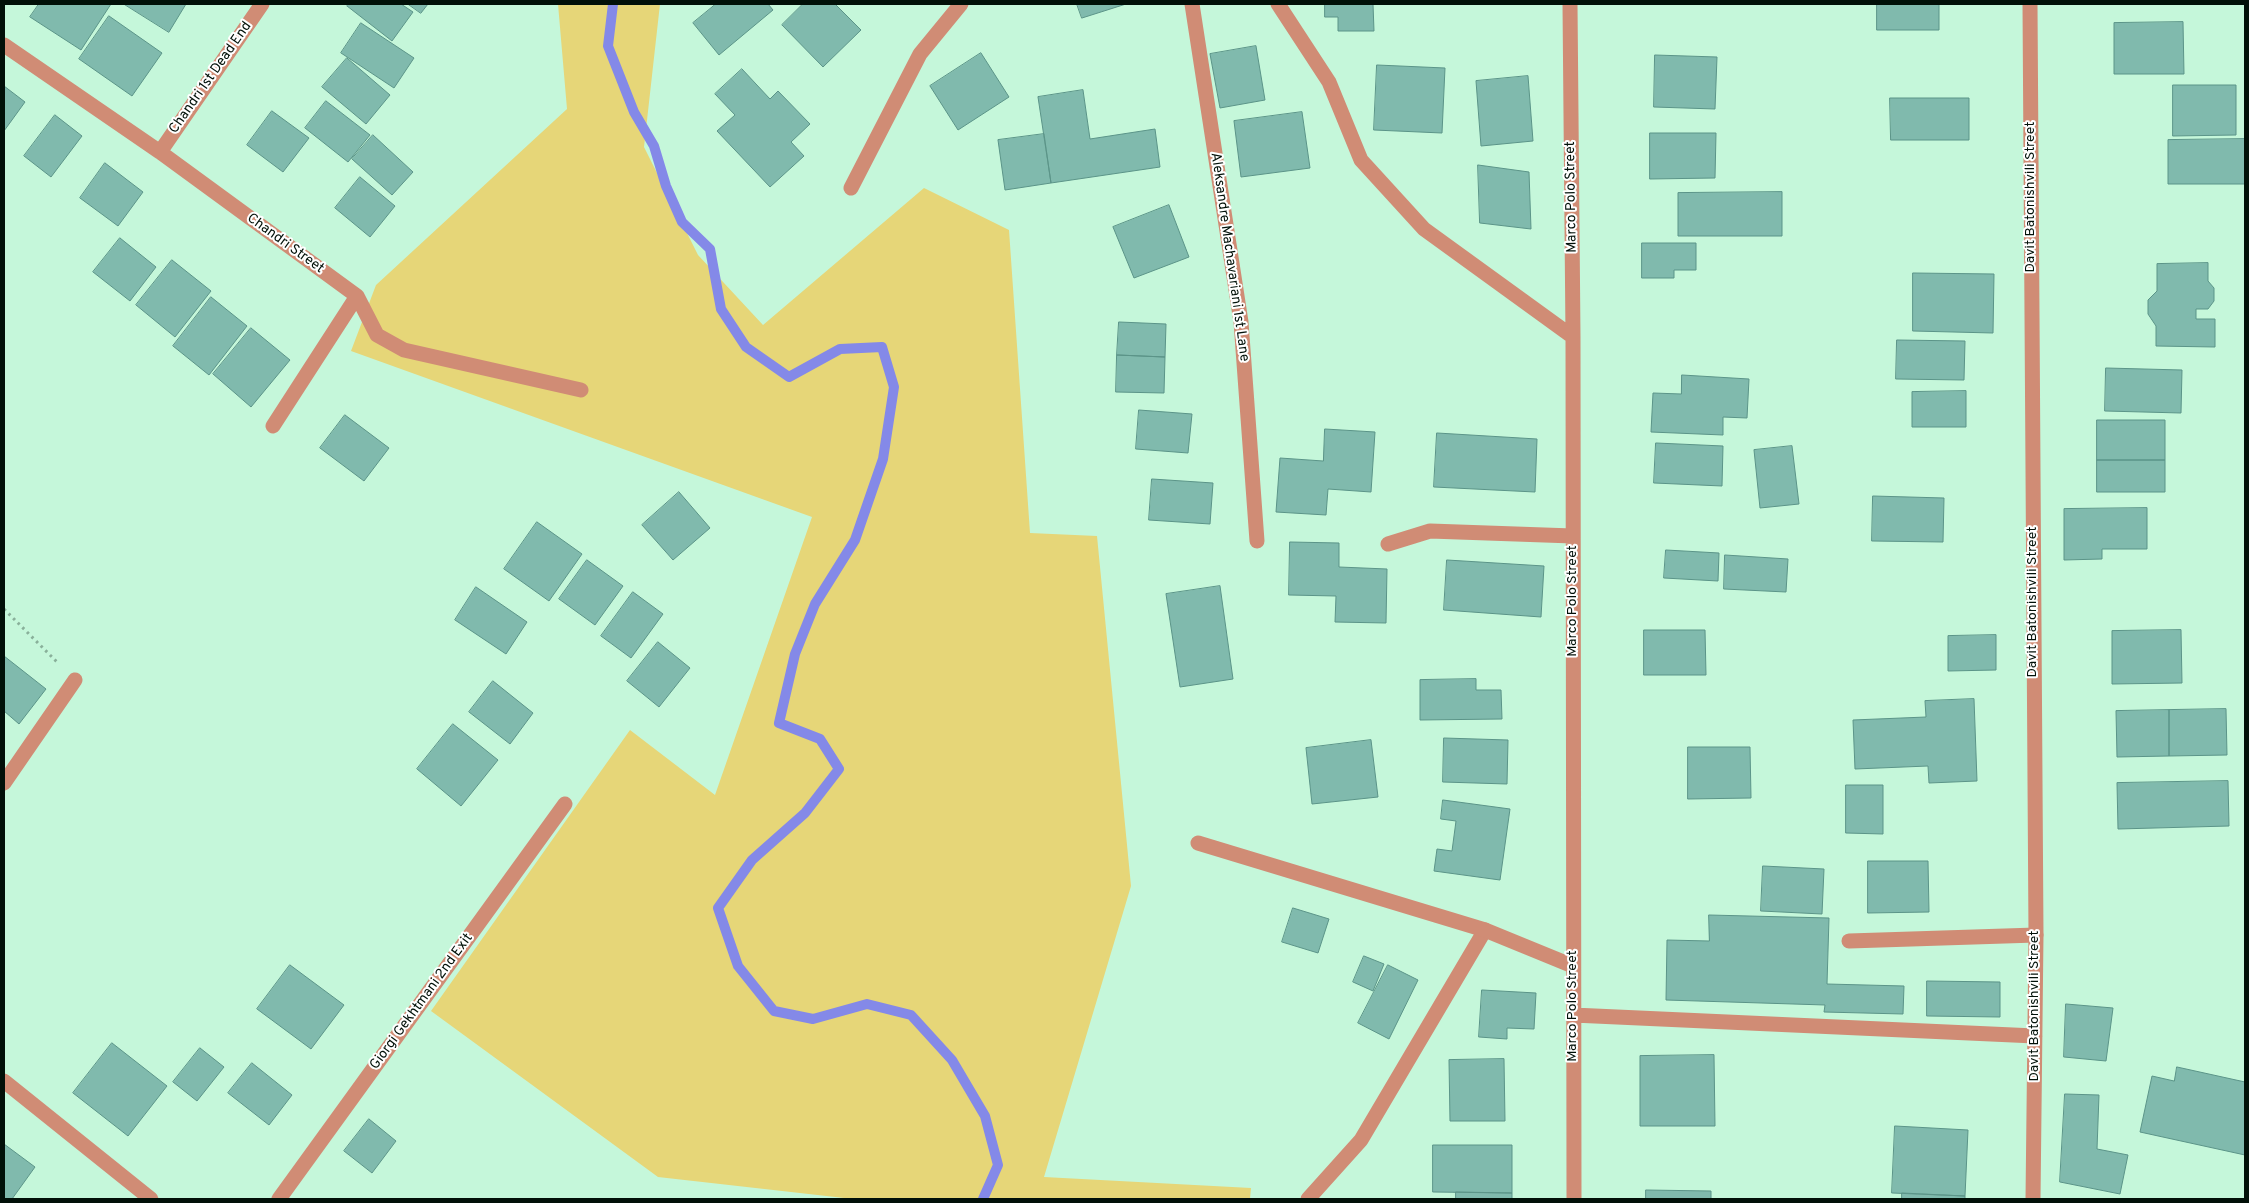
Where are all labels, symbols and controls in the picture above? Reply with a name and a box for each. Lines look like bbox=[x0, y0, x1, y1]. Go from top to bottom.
street label: Chandri 1st Dead End bbox=[166, 19, 256, 137]
street label: Davit Batonishvili Street bbox=[2023, 122, 2039, 272]
street label: Marco Polo Street bbox=[1563, 141, 1581, 253]
street label: Aleksandre Machavariani 1st Lane bbox=[1206, 151, 1252, 363]
street label: Chandri Street bbox=[243, 210, 327, 278]
street label: Davit Batonishvili Street bbox=[2025, 527, 2041, 677]
street label: Marco Polo Street bbox=[1565, 545, 1581, 657]
street label: Giorgi Gekhtmani 2nd Exit bbox=[367, 931, 477, 1073]
street label: Davit Batonishvili Street bbox=[2027, 931, 2043, 1081]
street label: Marco Polo Street bbox=[1565, 950, 1581, 1062]

